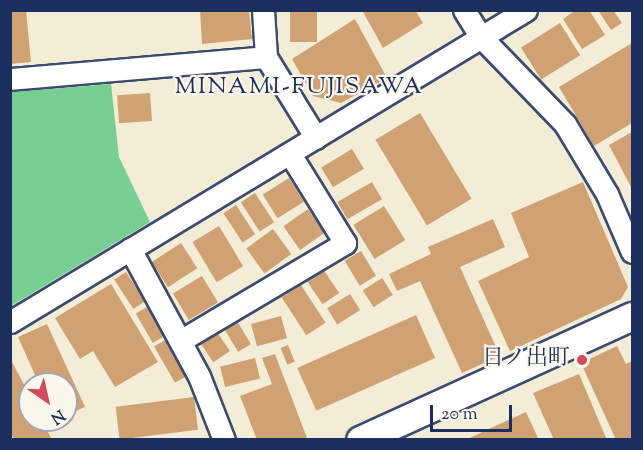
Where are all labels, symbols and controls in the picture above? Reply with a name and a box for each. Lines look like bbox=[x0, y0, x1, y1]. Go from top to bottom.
district label: MINAMI-FUJISAWA bbox=[174, 74, 424, 102]
place label: 日ノ出町 bbox=[482, 347, 570, 373]
marker: 日ノ出町 bbox=[575, 353, 589, 367]
north arrow bbox=[18, 372, 78, 432]
scale bar bbox=[433, 393, 516, 431]
text: 20 m bbox=[441, 402, 478, 428]
text: N bbox=[45, 403, 69, 429]

